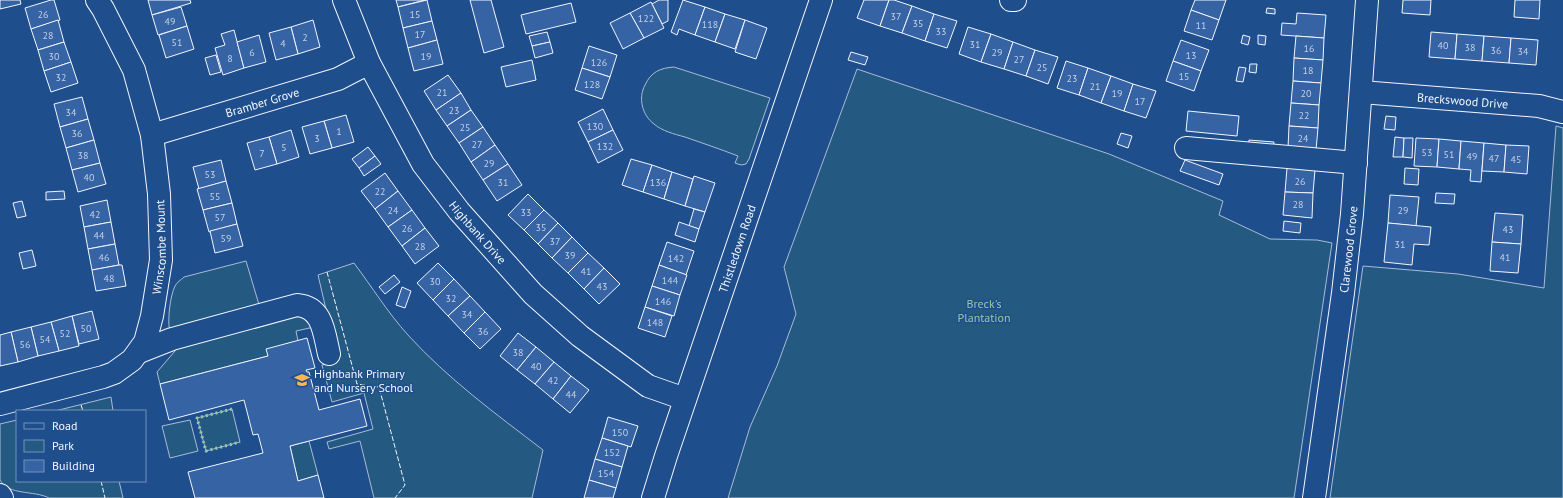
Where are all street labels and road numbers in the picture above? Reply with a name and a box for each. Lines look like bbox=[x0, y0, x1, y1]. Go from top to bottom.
street label: Bramber Grove bbox=[223, 84, 301, 120]
street label: Breckswood Drive bbox=[1416, 89, 1509, 111]
street label: Highbank Drive bbox=[446, 198, 510, 267]
street label: Winscombe Mount bbox=[148, 200, 169, 295]
street label: Thistledown Road bbox=[715, 203, 758, 295]
street label: Clarewood Grove bbox=[1336, 205, 1360, 293]

